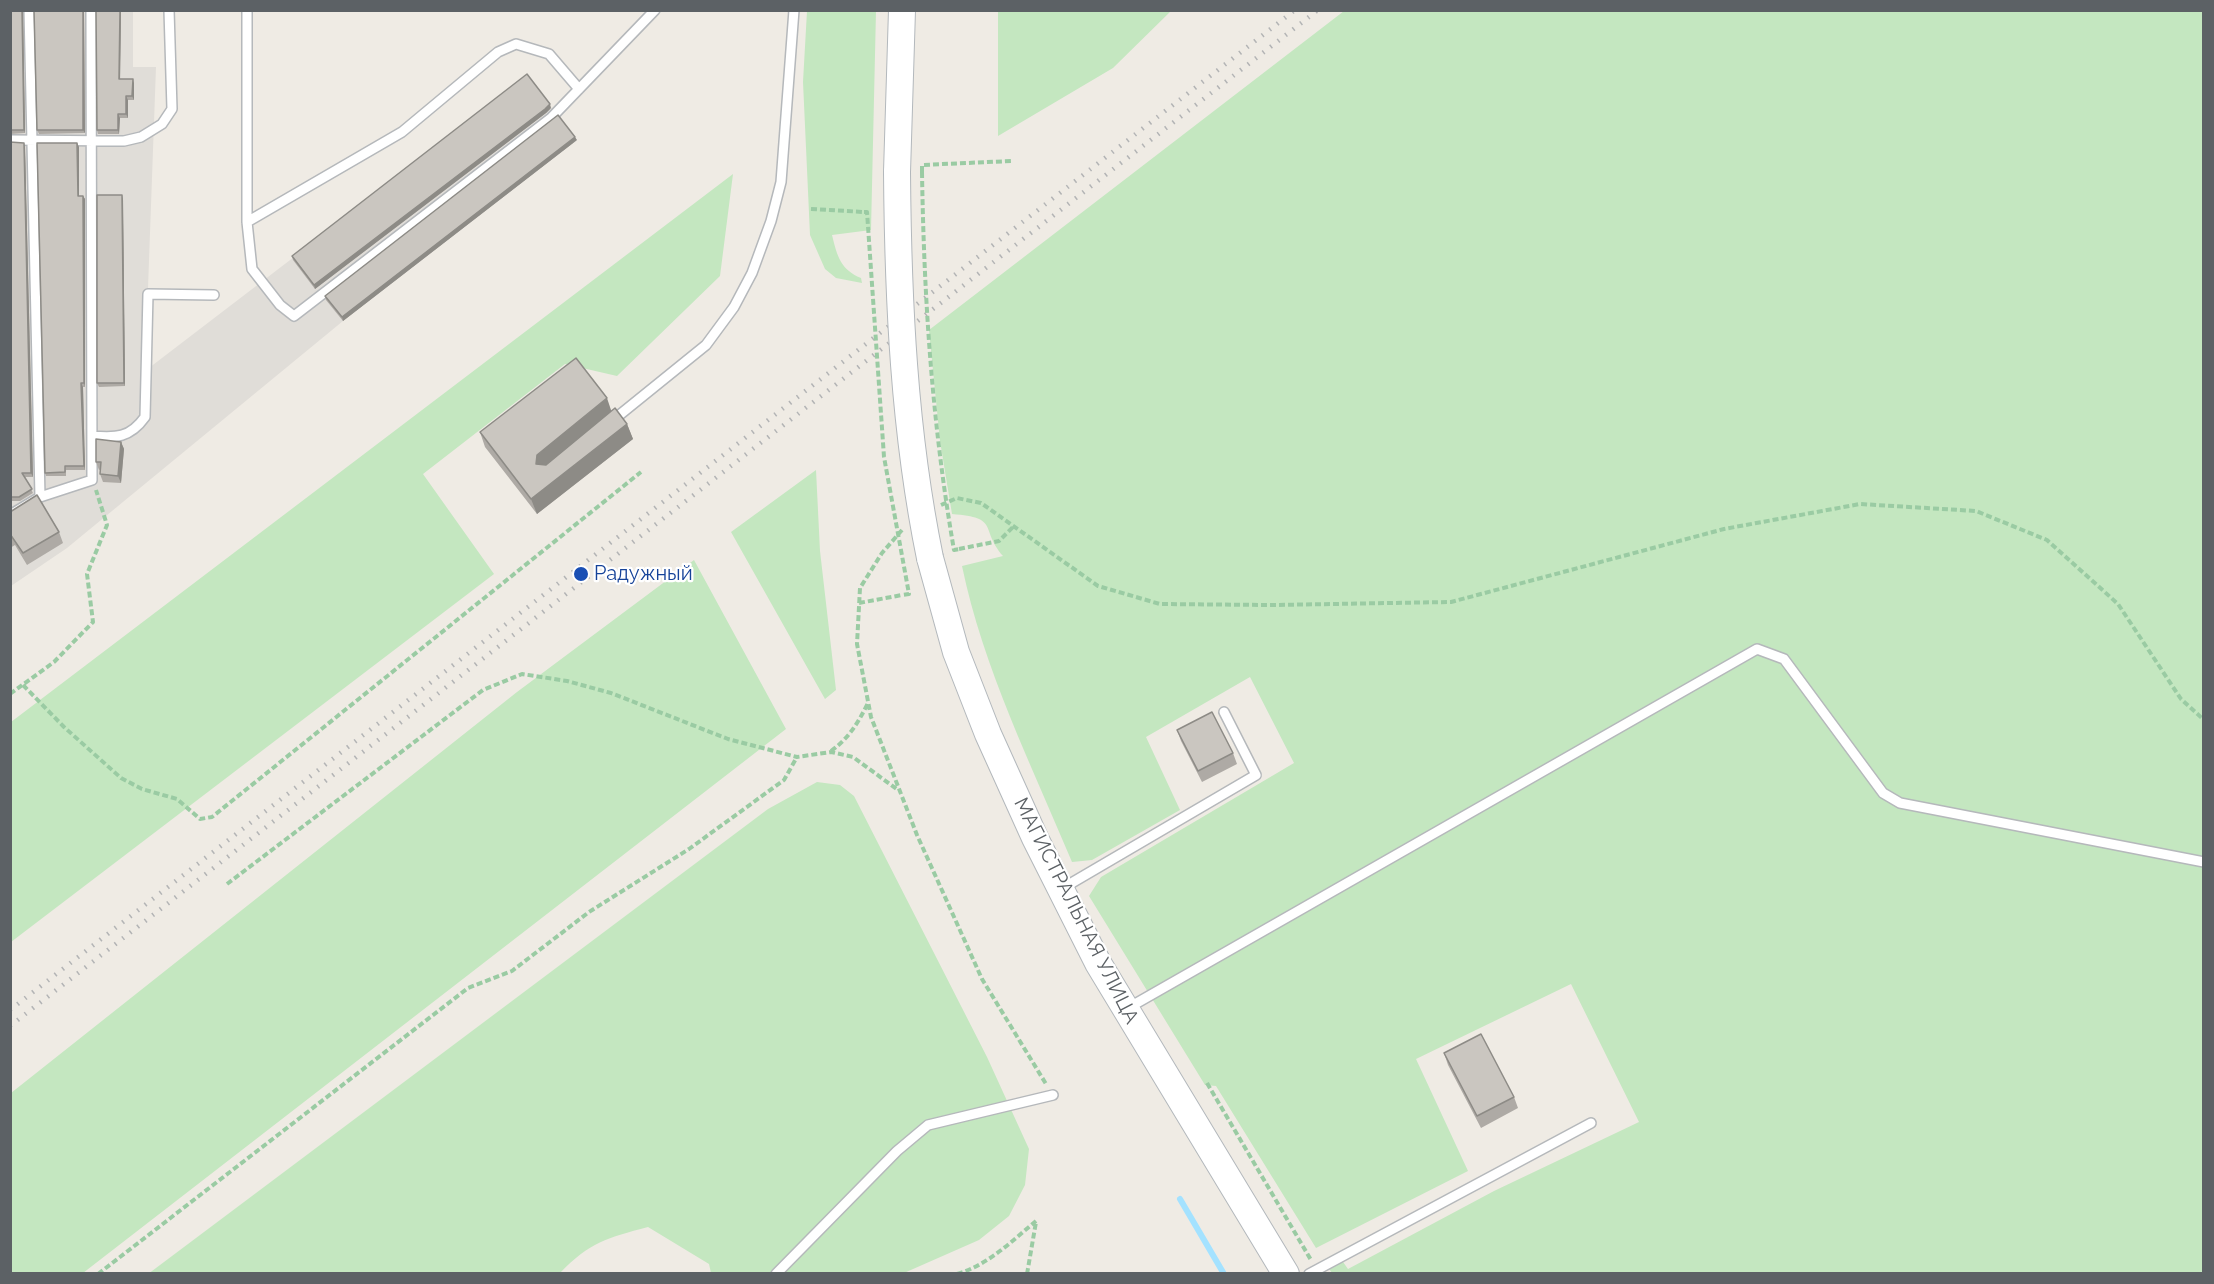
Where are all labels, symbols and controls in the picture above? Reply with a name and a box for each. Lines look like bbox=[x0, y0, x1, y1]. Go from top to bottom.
place label: Радужный bbox=[594, 562, 693, 586]
marker: Радужный bbox=[572, 565, 590, 583]
street label: МАГИСТРАЛЬНАЯ УЛИЦА bbox=[1008, 794, 1144, 1028]

